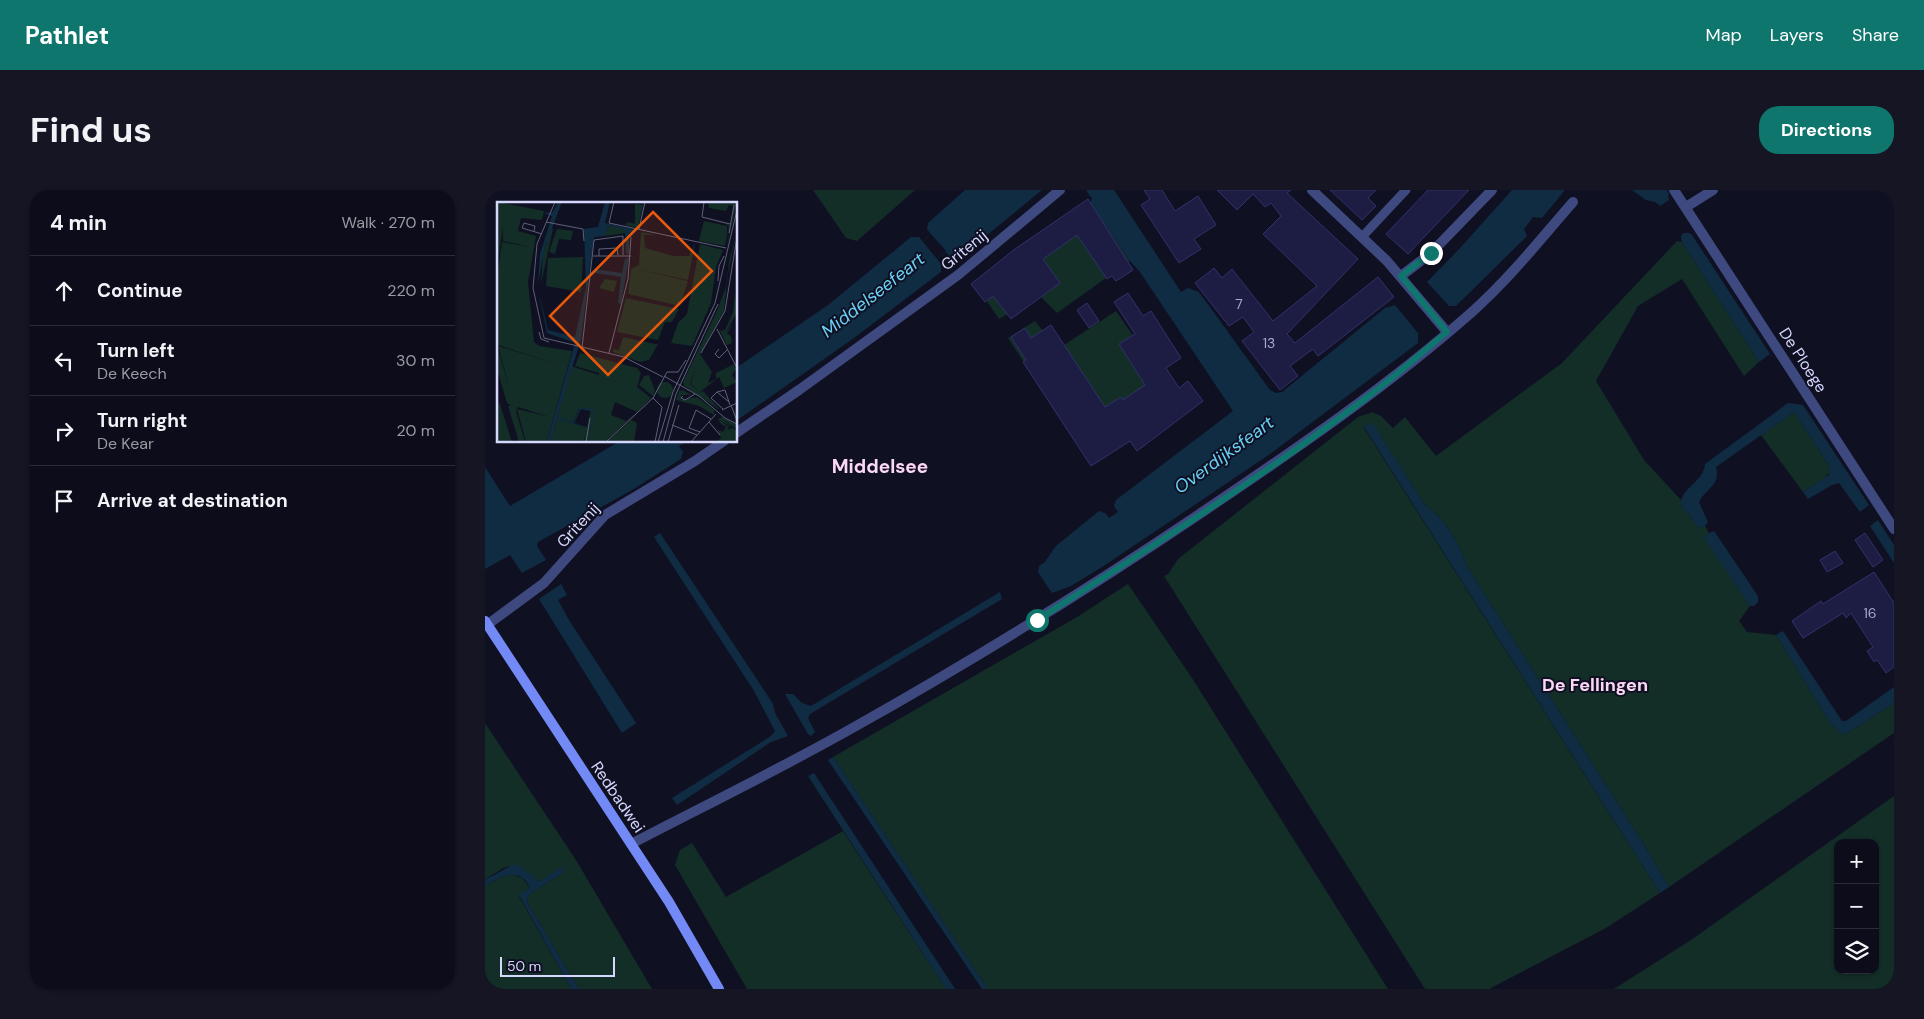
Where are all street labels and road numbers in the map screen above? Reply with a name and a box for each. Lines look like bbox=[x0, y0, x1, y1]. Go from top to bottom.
street label: Gritenij bbox=[936, 225, 992, 275]
street label: De Ploege bbox=[1774, 323, 1832, 397]
street label: Gritenij bbox=[552, 498, 604, 552]
street label: Redbadwei bbox=[586, 757, 650, 837]

